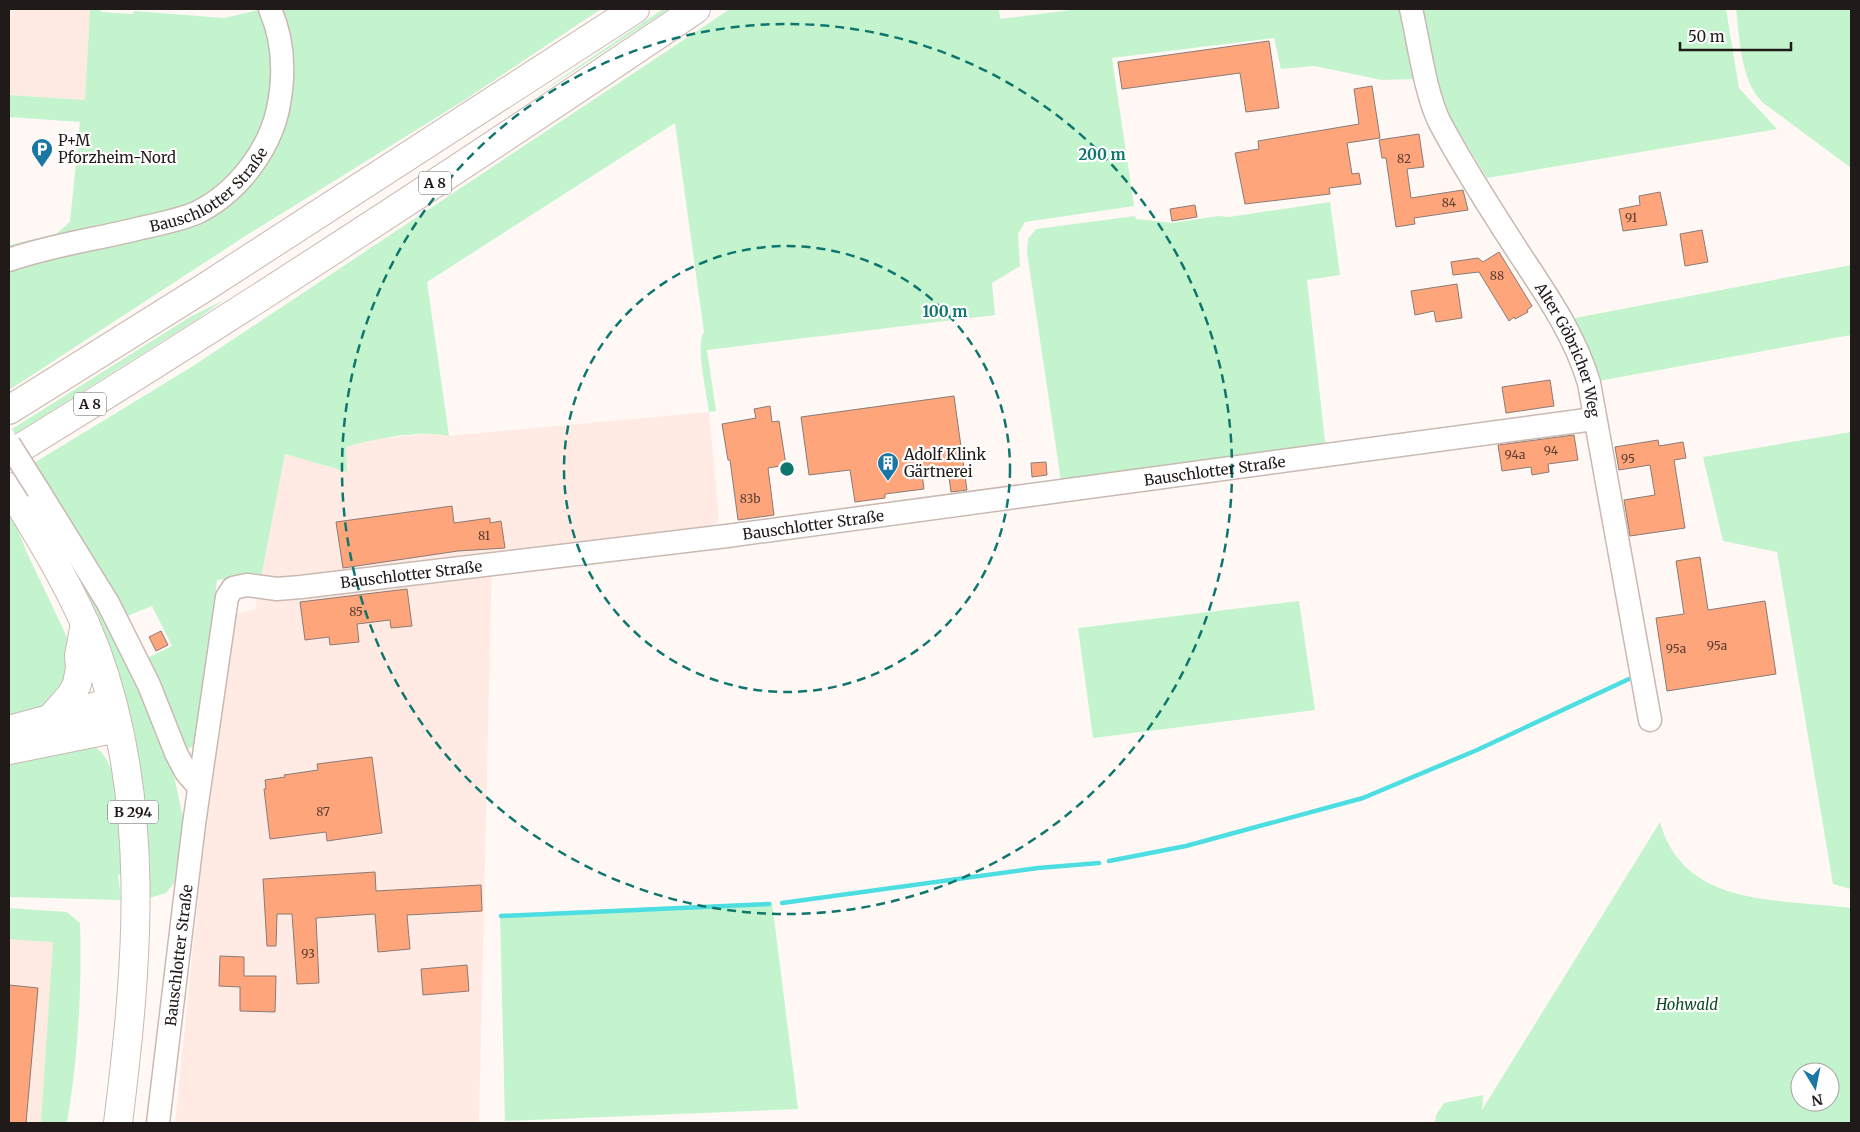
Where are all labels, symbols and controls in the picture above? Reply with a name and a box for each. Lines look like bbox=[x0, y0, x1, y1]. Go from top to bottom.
scale bar bbox=[1680, 20, 1791, 52]
text: 50 m bbox=[1688, 27, 1725, 46]
place label: P+M Pforzheim-Nord bbox=[58, 131, 176, 167]
parking icon: P+M Pforzheim-Nord bbox=[30, 137, 54, 168]
street label: Bauschlotter Straße bbox=[148, 143, 271, 235]
text: 200 m bbox=[1078, 145, 1126, 164]
house number: 82 bbox=[1397, 151, 1411, 166]
road number: A 8 bbox=[419, 172, 451, 194]
house number: 84 bbox=[1442, 195, 1457, 210]
house number: 91 bbox=[1625, 210, 1638, 225]
house number: 88 bbox=[1490, 268, 1504, 283]
street label: Alter Göbricher Weg bbox=[1531, 278, 1605, 419]
text: 100 m bbox=[923, 302, 967, 321]
road number: A 8 bbox=[74, 392, 106, 416]
house number: 94 bbox=[1544, 443, 1559, 458]
place label: Adolf Klink Gärtnerei bbox=[903, 445, 987, 481]
house number: 94a bbox=[1505, 447, 1526, 462]
building icon: Adolf Klink Gärtnerei bbox=[876, 451, 900, 482]
street label: Bauschlotter Straße bbox=[1143, 451, 1287, 489]
house number: 95 bbox=[1621, 451, 1635, 466]
centre of rings bbox=[778, 460, 796, 478]
house number: 83b bbox=[740, 491, 760, 506]
street label: Bauschlotter Straße bbox=[741, 505, 885, 543]
house number: 81 bbox=[478, 528, 491, 543]
street label: Bauschlotter Straße bbox=[339, 556, 483, 592]
house number: 85 bbox=[349, 604, 363, 619]
house number: 95a bbox=[1707, 638, 1728, 653]
house number: 95a bbox=[1666, 641, 1687, 656]
road number: B 294 bbox=[108, 800, 158, 824]
house number: 87 bbox=[316, 804, 330, 819]
street label: Bauschlotter Straße bbox=[160, 883, 196, 1027]
house number: 93 bbox=[301, 946, 315, 961]
park label: Hohwald bbox=[1655, 995, 1718, 1014]
north arrow bbox=[1790, 1062, 1840, 1112]
text: N bbox=[1810, 1090, 1824, 1110]

